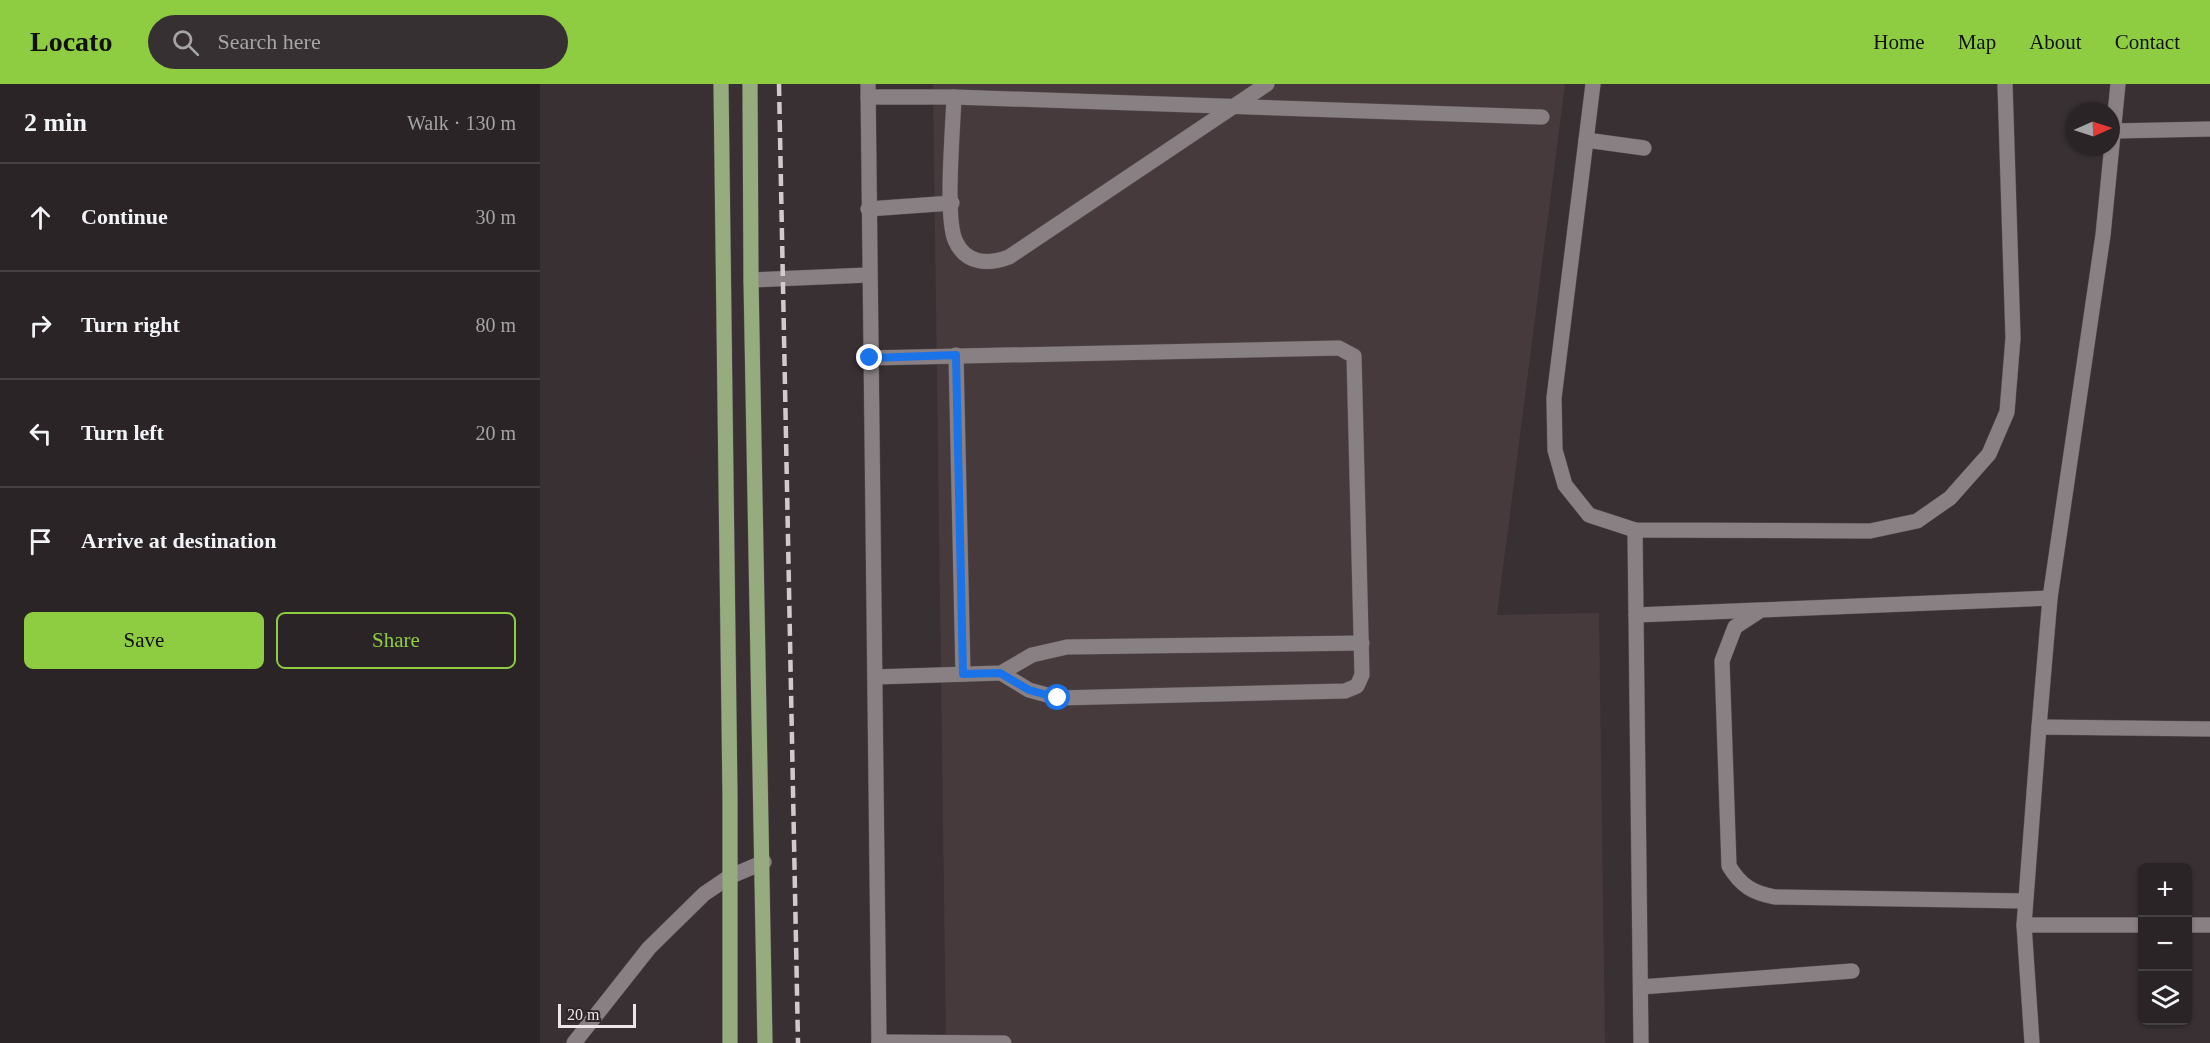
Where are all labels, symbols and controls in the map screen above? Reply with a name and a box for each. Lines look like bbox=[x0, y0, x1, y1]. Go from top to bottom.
search box bbox=[148, 15, 568, 69]
text: Locato bbox=[30, 26, 112, 57]
icon: search bbox=[169, 26, 202, 59]
text: Search here bbox=[217, 29, 321, 54]
text: Home bbox=[1873, 30, 1925, 54]
text: Map bbox=[1958, 30, 1996, 54]
text: About bbox=[2029, 30, 2082, 54]
text: Contact bbox=[2115, 30, 2180, 54]
north arrow bbox=[2066, 102, 2120, 156]
text: 2 min bbox=[24, 108, 87, 137]
text: Walk · 130 m bbox=[407, 112, 516, 134]
icon: ahead bbox=[24, 201, 57, 234]
text: Continue bbox=[81, 204, 168, 229]
text: 30 m bbox=[475, 206, 516, 228]
icon: right bbox=[24, 309, 57, 342]
text: Turn right bbox=[81, 312, 180, 337]
text: 80 m bbox=[475, 314, 516, 336]
route end bbox=[856, 344, 882, 370]
icon: left bbox=[24, 417, 57, 450]
text: Turn left bbox=[81, 420, 164, 445]
text: 20 m bbox=[475, 422, 516, 444]
icon: arrive bbox=[24, 525, 57, 558]
text: Arrive at destination bbox=[81, 528, 277, 553]
button: Save bbox=[24, 612, 264, 669]
button: Share bbox=[276, 612, 516, 669]
route start bbox=[1044, 684, 1070, 710]
map controls bbox=[2138, 863, 2192, 1025]
button: + bbox=[2138, 863, 2192, 917]
button: − bbox=[2138, 917, 2192, 971]
button: layers bbox=[2138, 971, 2192, 1025]
scale bar bbox=[558, 1001, 636, 1028]
text: 20 m bbox=[567, 1006, 599, 1023]

